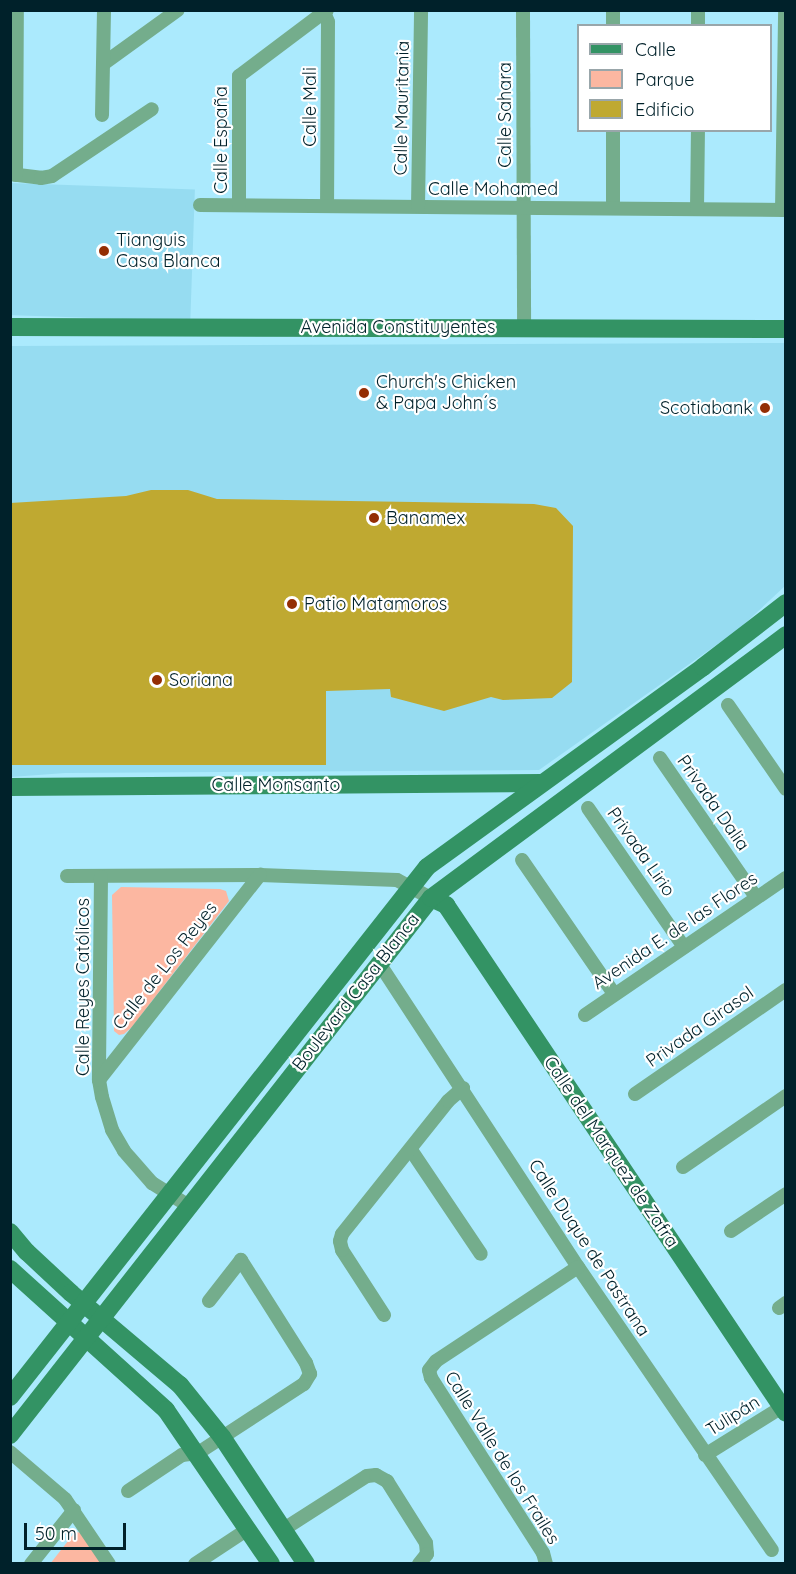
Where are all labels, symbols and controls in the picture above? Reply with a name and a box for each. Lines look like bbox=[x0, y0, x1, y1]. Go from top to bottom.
legend bbox=[577, 24, 772, 132]
text: Calle bbox=[635, 38, 676, 61]
street label: Calle Mauritania bbox=[390, 40, 414, 176]
street label: Calle Sahara bbox=[494, 62, 516, 168]
street label: Calle Mali bbox=[299, 67, 321, 147]
text: Parque bbox=[635, 68, 694, 91]
street label: Calle España bbox=[210, 86, 232, 194]
text: Edificio bbox=[635, 98, 694, 121]
street label: Calle Mohamed bbox=[428, 178, 558, 200]
place label: Tianguis Casa Blanca bbox=[116, 230, 220, 272]
marker: Tianguis Casa Blanca bbox=[97, 244, 111, 258]
street label: Avenida Constituyentes bbox=[301, 316, 495, 338]
place label: Church's Chicken & Papa John´s bbox=[376, 372, 516, 415]
marker: Church's Chicken & Papa John´s bbox=[357, 386, 371, 400]
place label: Scotiabank bbox=[660, 397, 753, 419]
marker: Scotiabank bbox=[758, 401, 772, 415]
place label: Banamex bbox=[386, 507, 465, 529]
marker: Banamex bbox=[367, 511, 381, 525]
place label: Patio Matamoros bbox=[304, 593, 447, 615]
marker: Patio Matamoros bbox=[285, 597, 299, 611]
place label: Soriana bbox=[169, 669, 233, 691]
marker: Soriana bbox=[150, 673, 164, 687]
street label: Privada Dalia bbox=[672, 751, 754, 855]
street label: Calle Monsanto bbox=[212, 774, 340, 796]
street label: Privada Lirio bbox=[602, 803, 680, 901]
street label: Avenida E. de las Flores bbox=[588, 868, 762, 994]
street label: Calle Reyes Católicos bbox=[72, 898, 94, 1076]
street label: Calle de Los Reyes bbox=[108, 898, 222, 1034]
street label: Boulevard Casa Blanca bbox=[288, 909, 424, 1075]
street label: Privada Girasol bbox=[642, 982, 758, 1072]
street label: Calle del Marquez de Zafra bbox=[539, 1052, 683, 1252]
street label: Calle Duque de Pastrana bbox=[524, 1156, 654, 1340]
street label: Calle Valle de los Frailes bbox=[440, 1368, 564, 1548]
street label: Tulipán bbox=[702, 1391, 764, 1441]
scale bar bbox=[27, 1511, 129, 1549]
text: 50 m bbox=[35, 1522, 77, 1545]

